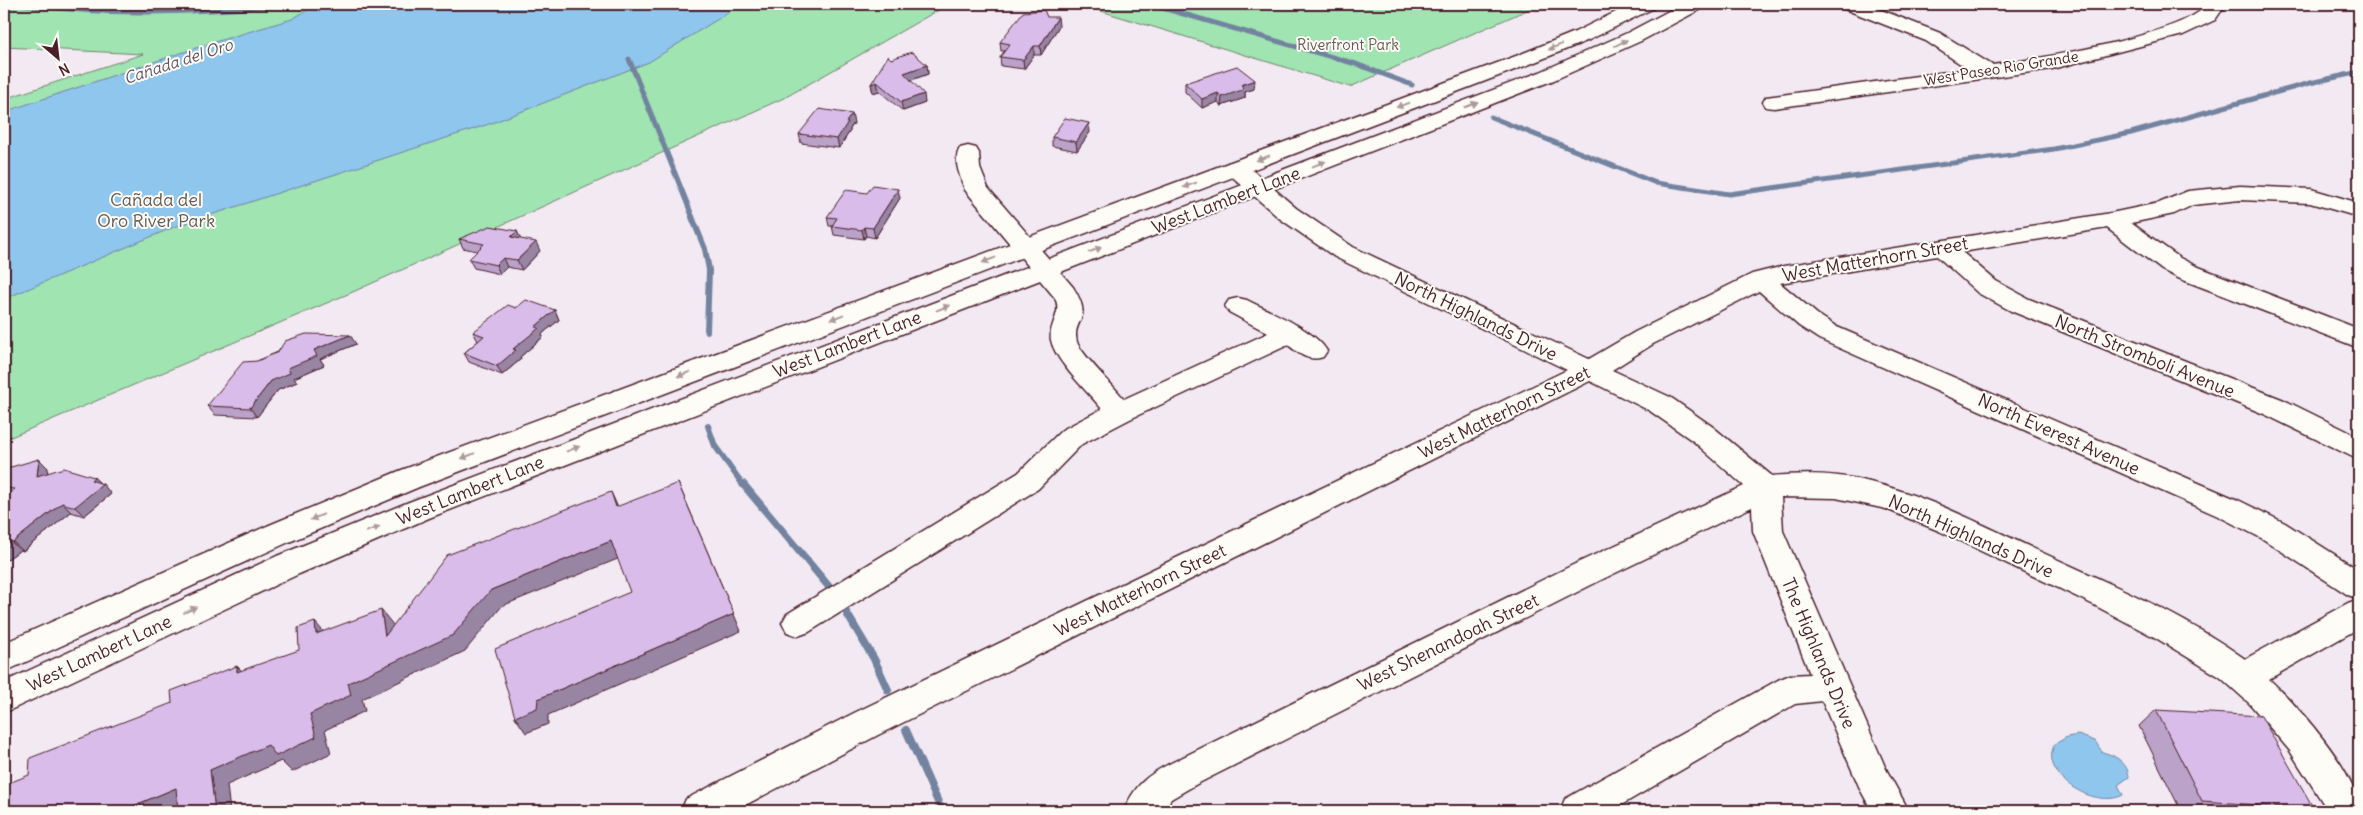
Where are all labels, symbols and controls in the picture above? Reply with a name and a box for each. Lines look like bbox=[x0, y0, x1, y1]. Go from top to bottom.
north arrow bbox=[32, 32, 82, 82]
water label: Cañada del Oro bbox=[121, 34, 236, 88]
park label: Riverfront Park bbox=[1297, 35, 1399, 54]
one-way arrow bbox=[1614, 39, 1628, 47]
one-way arrow bbox=[1548, 44, 1562, 52]
street label: West Paseo Rio Grande bbox=[1922, 46, 2080, 90]
text: N bbox=[56, 59, 73, 80]
one-way arrow bbox=[1464, 101, 1478, 109]
one-way arrow bbox=[1396, 102, 1411, 109]
one-way arrow bbox=[1255, 154, 1270, 162]
one-way arrow bbox=[1312, 160, 1327, 168]
street label: West Lambert Lane bbox=[1149, 161, 1303, 239]
one-way arrow bbox=[1182, 181, 1197, 189]
park label: Cañada del Oro River Park bbox=[97, 188, 215, 232]
street label: West Matterhorn Street bbox=[1780, 231, 1970, 287]
one-way arrow bbox=[1087, 246, 1102, 253]
one-way arrow bbox=[981, 257, 996, 264]
street label: North Highlands Drive bbox=[1391, 267, 1561, 365]
one-way arrow bbox=[936, 304, 951, 312]
street label: West Lambert Lane bbox=[770, 305, 924, 383]
street label: North Stromboli Avenue bbox=[2052, 309, 2238, 403]
one-way arrow bbox=[829, 314, 844, 321]
street label: West Matterhorn Street bbox=[1414, 360, 1594, 464]
one-way arrow bbox=[677, 371, 692, 378]
street label: North Everest Avenue bbox=[1975, 388, 2143, 480]
one-way arrow bbox=[566, 445, 581, 453]
street label: West Lambert Lane bbox=[393, 450, 547, 530]
one-way arrow bbox=[461, 453, 475, 461]
street label: North Highlands Drive bbox=[1885, 489, 2057, 583]
one-way arrow bbox=[310, 513, 324, 521]
one-way arrow bbox=[366, 524, 381, 532]
street label: West Matterhorn Street bbox=[1050, 538, 1230, 642]
street label: The Highlands Drive bbox=[1777, 574, 1861, 732]
street label: West Shenandoah Street bbox=[1354, 588, 1542, 696]
one-way arrow bbox=[183, 605, 197, 613]
street label: West Lambert Lane bbox=[23, 609, 175, 697]

